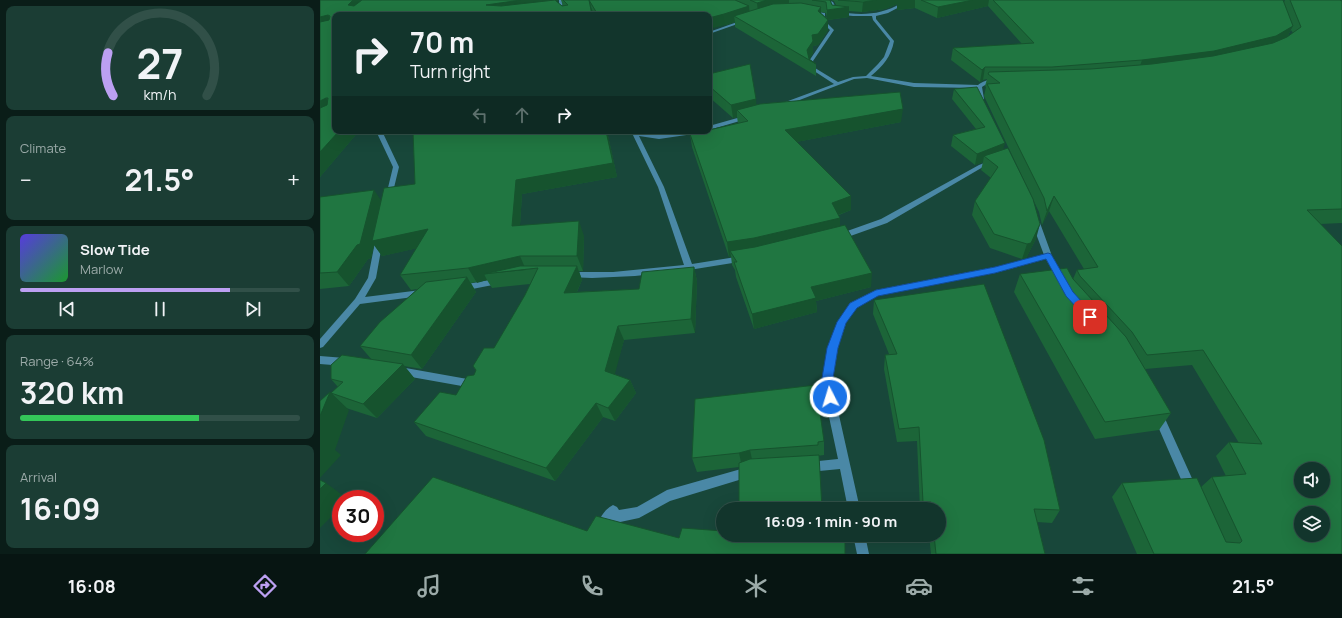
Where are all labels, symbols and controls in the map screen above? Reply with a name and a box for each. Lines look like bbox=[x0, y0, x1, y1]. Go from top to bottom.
text: 70 m bbox=[410, 23, 474, 61]
icon: right bbox=[344, 28, 396, 80]
text: 27 bbox=[137, 35, 183, 91]
text: Turn right bbox=[410, 59, 491, 83]
text: km/h bbox=[143, 85, 177, 104]
icon: left bbox=[469, 104, 491, 126]
icon: ahead bbox=[511, 104, 533, 126]
icon: right bbox=[553, 104, 575, 126]
text: Climate bbox=[20, 139, 66, 157]
text: 21.5° bbox=[125, 159, 195, 200]
text: − bbox=[20, 165, 32, 195]
text: + bbox=[287, 165, 300, 195]
text: Slow Tide bbox=[80, 239, 150, 260]
text: Marlow bbox=[80, 260, 123, 278]
icon: previous bbox=[56, 298, 78, 320]
icon: pause bbox=[149, 298, 171, 320]
icon: next bbox=[242, 298, 264, 320]
pin bbox=[1073, 300, 1107, 334]
icon: arrive bbox=[1079, 306, 1101, 328]
text: Range · 64% bbox=[20, 352, 94, 370]
text: 320 km bbox=[20, 372, 124, 413]
position arrow bbox=[809, 376, 851, 418]
map controls bbox=[1294, 462, 1330, 542]
button: sound bbox=[1294, 462, 1330, 498]
text: Arrival bbox=[20, 468, 57, 486]
text: 16:09 bbox=[20, 488, 100, 529]
speed limit sign: 30 bbox=[332, 490, 384, 542]
button: layers bbox=[1294, 506, 1330, 542]
text: 16:09 · 1 min · 90 m bbox=[765, 511, 897, 532]
icon: directions bbox=[251, 572, 279, 600]
icon: music bbox=[415, 572, 443, 600]
icon: phone bbox=[578, 572, 606, 600]
icon: climate bbox=[742, 572, 770, 600]
icon: car bbox=[905, 572, 933, 600]
icon: filters bbox=[1069, 572, 1097, 600]
text: 16:08 bbox=[68, 574, 116, 598]
text: 21.5° bbox=[1232, 574, 1274, 598]

